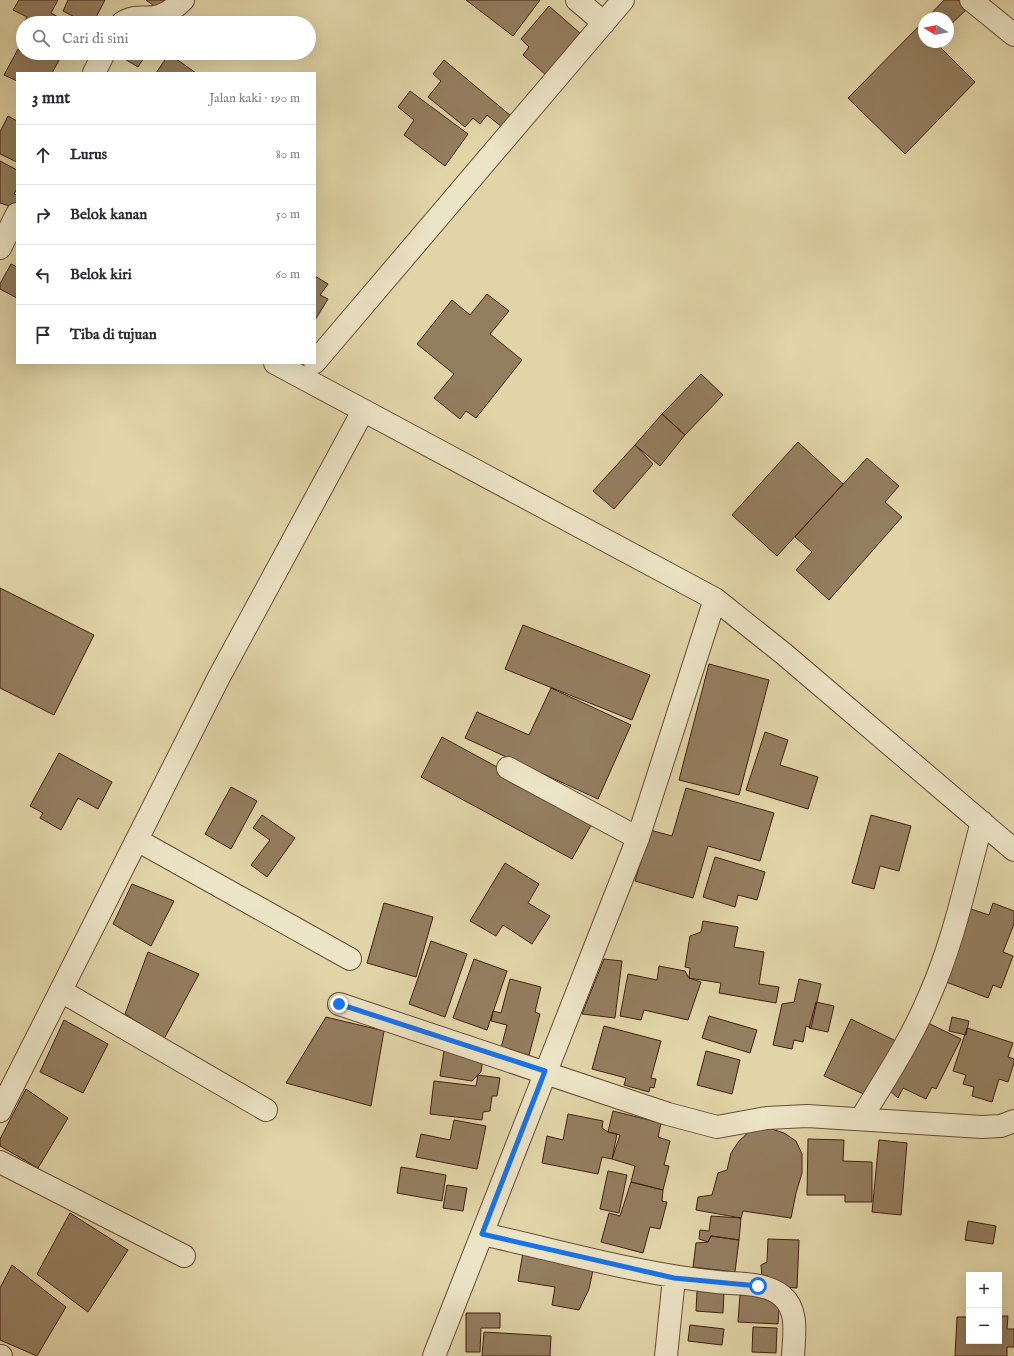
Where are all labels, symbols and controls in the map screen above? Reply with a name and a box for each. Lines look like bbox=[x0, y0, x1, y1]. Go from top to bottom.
north arrow bbox=[918, 12, 954, 48]
search box bbox=[16, 16, 316, 60]
icon: search bbox=[30, 27, 52, 49]
text: Cari di sini bbox=[62, 29, 129, 48]
text: 3 mnt bbox=[32, 88, 70, 109]
text: Jalan kaki · 190 m bbox=[209, 90, 300, 107]
icon: ahead bbox=[32, 144, 54, 166]
text: Lurus bbox=[70, 145, 107, 164]
text: 80 m bbox=[276, 146, 300, 163]
icon: right bbox=[32, 204, 54, 226]
text: Belok kanan bbox=[70, 205, 147, 224]
text: 50 m bbox=[276, 206, 300, 223]
icon: left bbox=[32, 264, 54, 286]
text: Belok kiri bbox=[70, 265, 132, 284]
text: 60 m bbox=[275, 266, 300, 283]
icon: arrive bbox=[32, 324, 54, 346]
text: Tiba di tujuan bbox=[70, 325, 157, 344]
route end bbox=[330, 995, 348, 1013]
map controls bbox=[966, 1272, 1002, 1344]
button: + bbox=[966, 1272, 1002, 1308]
route start bbox=[749, 1277, 767, 1295]
button: − bbox=[966, 1308, 1002, 1344]

